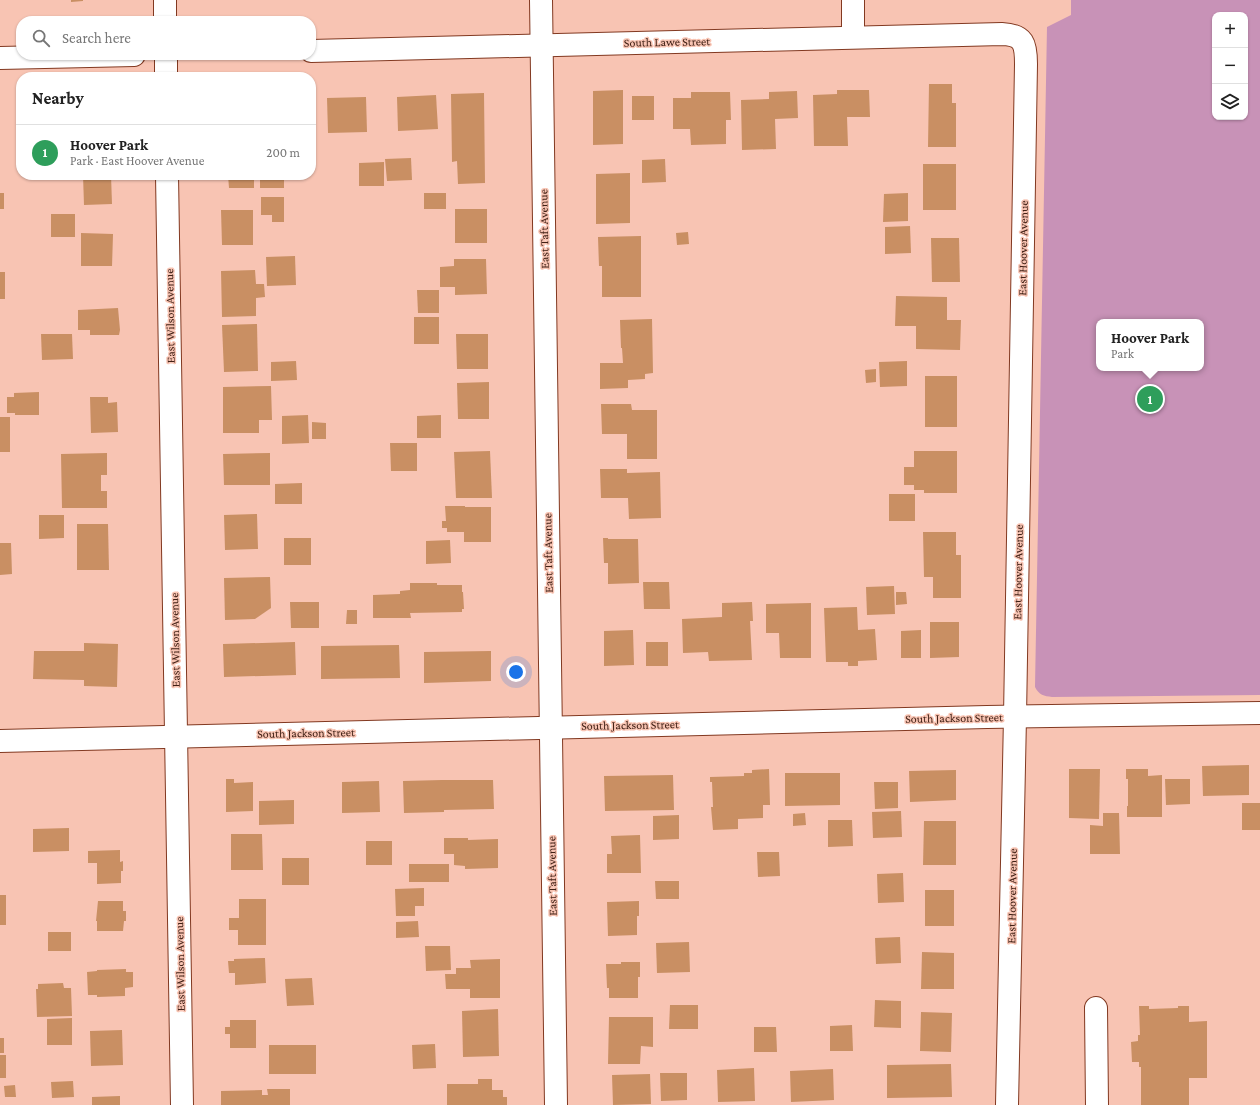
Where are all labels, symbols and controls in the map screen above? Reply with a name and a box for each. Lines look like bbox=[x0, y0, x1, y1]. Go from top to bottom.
map controls bbox=[1212, 12, 1248, 120]
button: + bbox=[1212, 12, 1248, 48]
search box bbox=[16, 16, 316, 60]
icon: search bbox=[30, 27, 52, 49]
text: Search here bbox=[62, 30, 131, 46]
street label: South Lawe Street bbox=[624, 34, 711, 50]
button: − bbox=[1212, 48, 1248, 84]
button: layers bbox=[1212, 84, 1248, 120]
text: Nearby bbox=[32, 89, 84, 108]
text: Hoover Park bbox=[70, 137, 148, 153]
text: 1 bbox=[43, 145, 47, 160]
text: 200 m bbox=[266, 145, 300, 160]
text: Park · East Hoover Avenue bbox=[70, 153, 204, 168]
street label: East Taft Avenue bbox=[536, 189, 552, 269]
street label: East Hoover Avenue bbox=[1015, 200, 1031, 296]
street label: East Wilson Avenue bbox=[162, 268, 178, 364]
popup bbox=[1096, 319, 1204, 371]
text: Hoover Park bbox=[1111, 330, 1189, 346]
text: Park bbox=[1111, 346, 1134, 361]
pin: 1 bbox=[1137, 384, 1163, 414]
street label: East Taft Avenue bbox=[540, 513, 556, 593]
street label: East Hoover Avenue bbox=[1010, 524, 1026, 620]
street label: East Wilson Avenue bbox=[167, 592, 183, 688]
your location bbox=[506, 662, 526, 682]
street label: South Jackson Street bbox=[905, 710, 1004, 726]
street label: South Jackson Street bbox=[581, 717, 680, 733]
street label: South Jackson Street bbox=[257, 725, 356, 741]
street label: East Taft Avenue bbox=[544, 836, 560, 916]
street label: East Hoover Avenue bbox=[1004, 848, 1020, 944]
street label: East Wilson Avenue bbox=[172, 916, 188, 1012]

